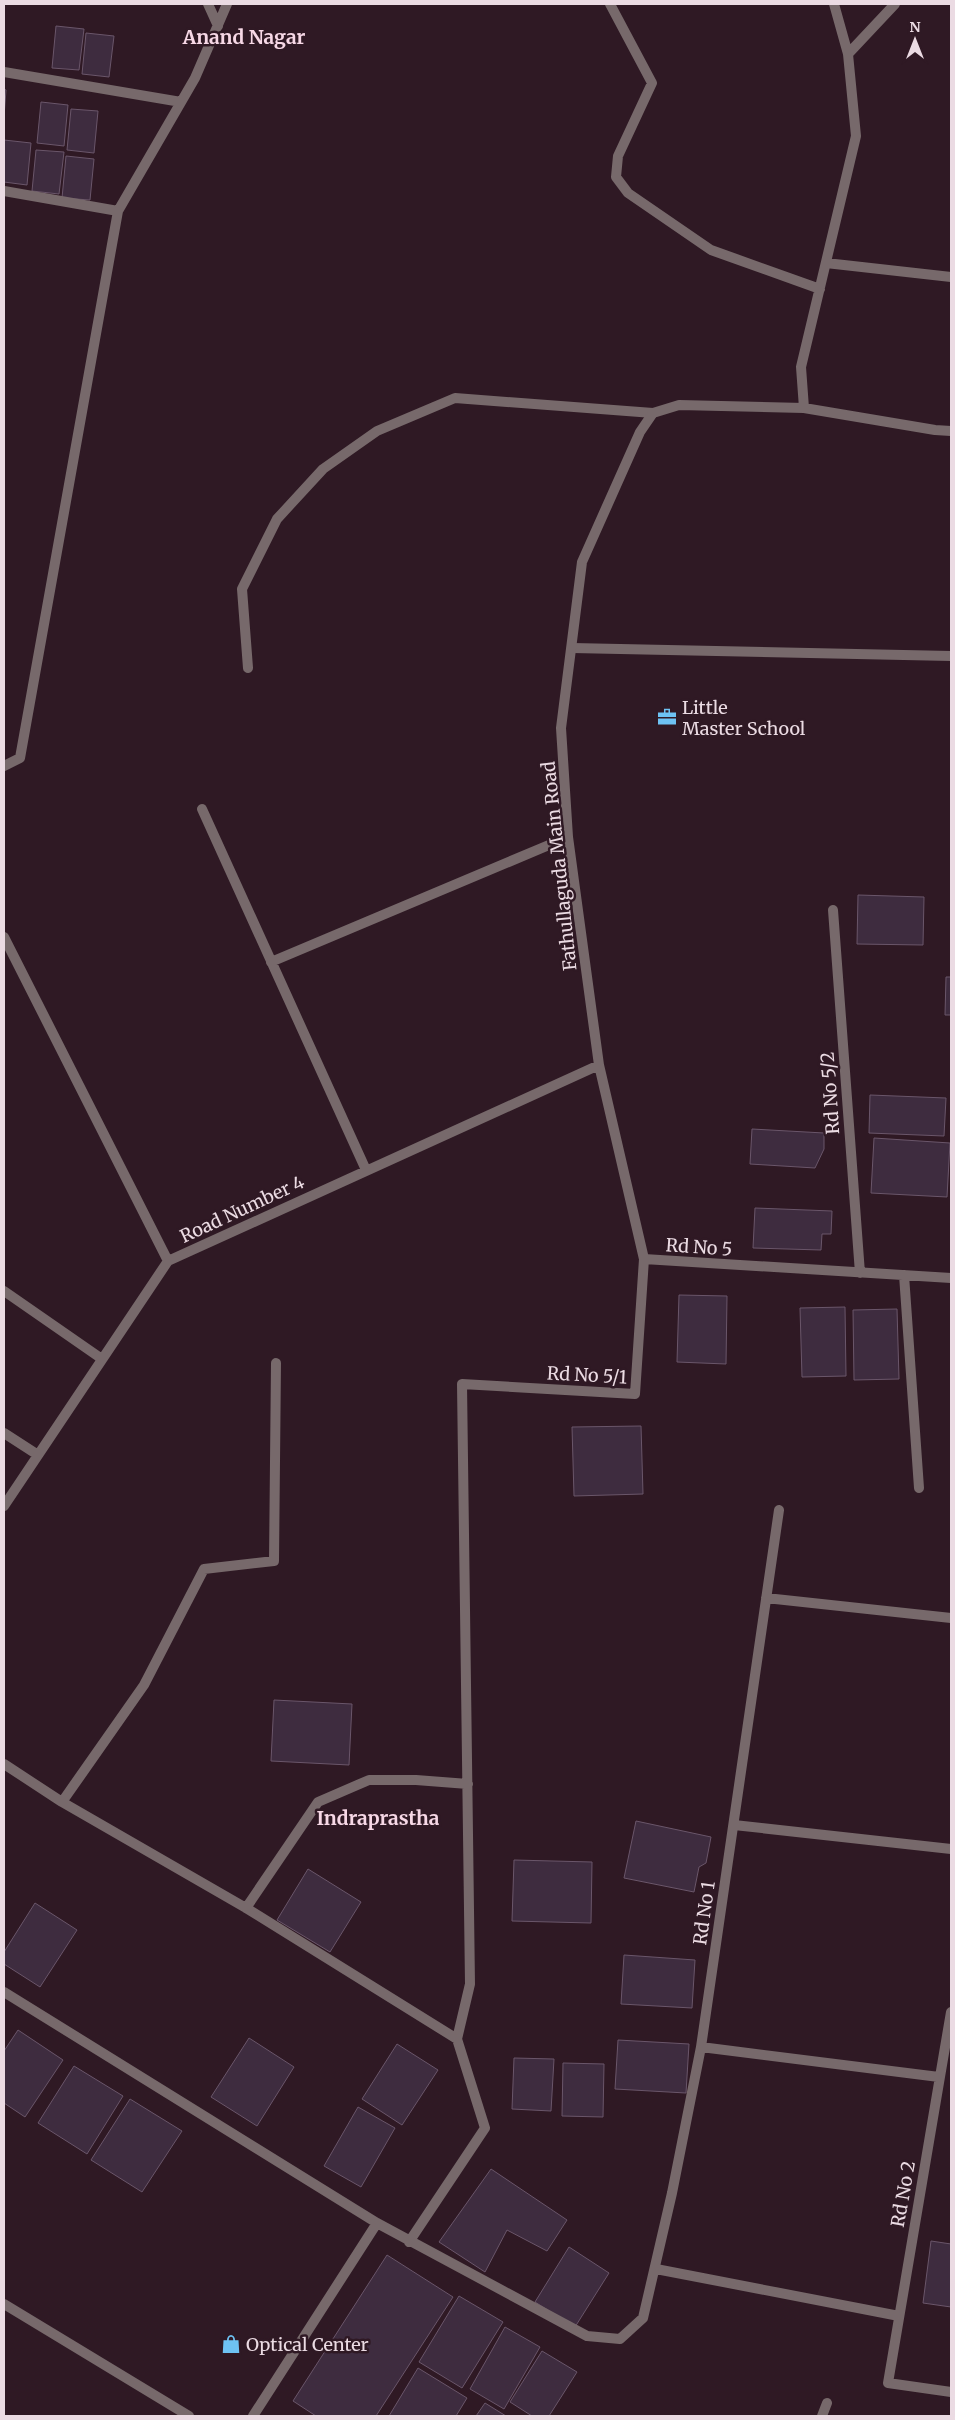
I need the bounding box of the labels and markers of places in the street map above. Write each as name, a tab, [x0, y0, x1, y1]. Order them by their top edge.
place label: Little Master School	[682, 696, 806, 740]
office icon: Little Master School	[656, 706, 678, 728]
shop icon: Optical Center	[220, 2333, 242, 2355]
place label: Optical Center	[246, 2333, 369, 2356]

